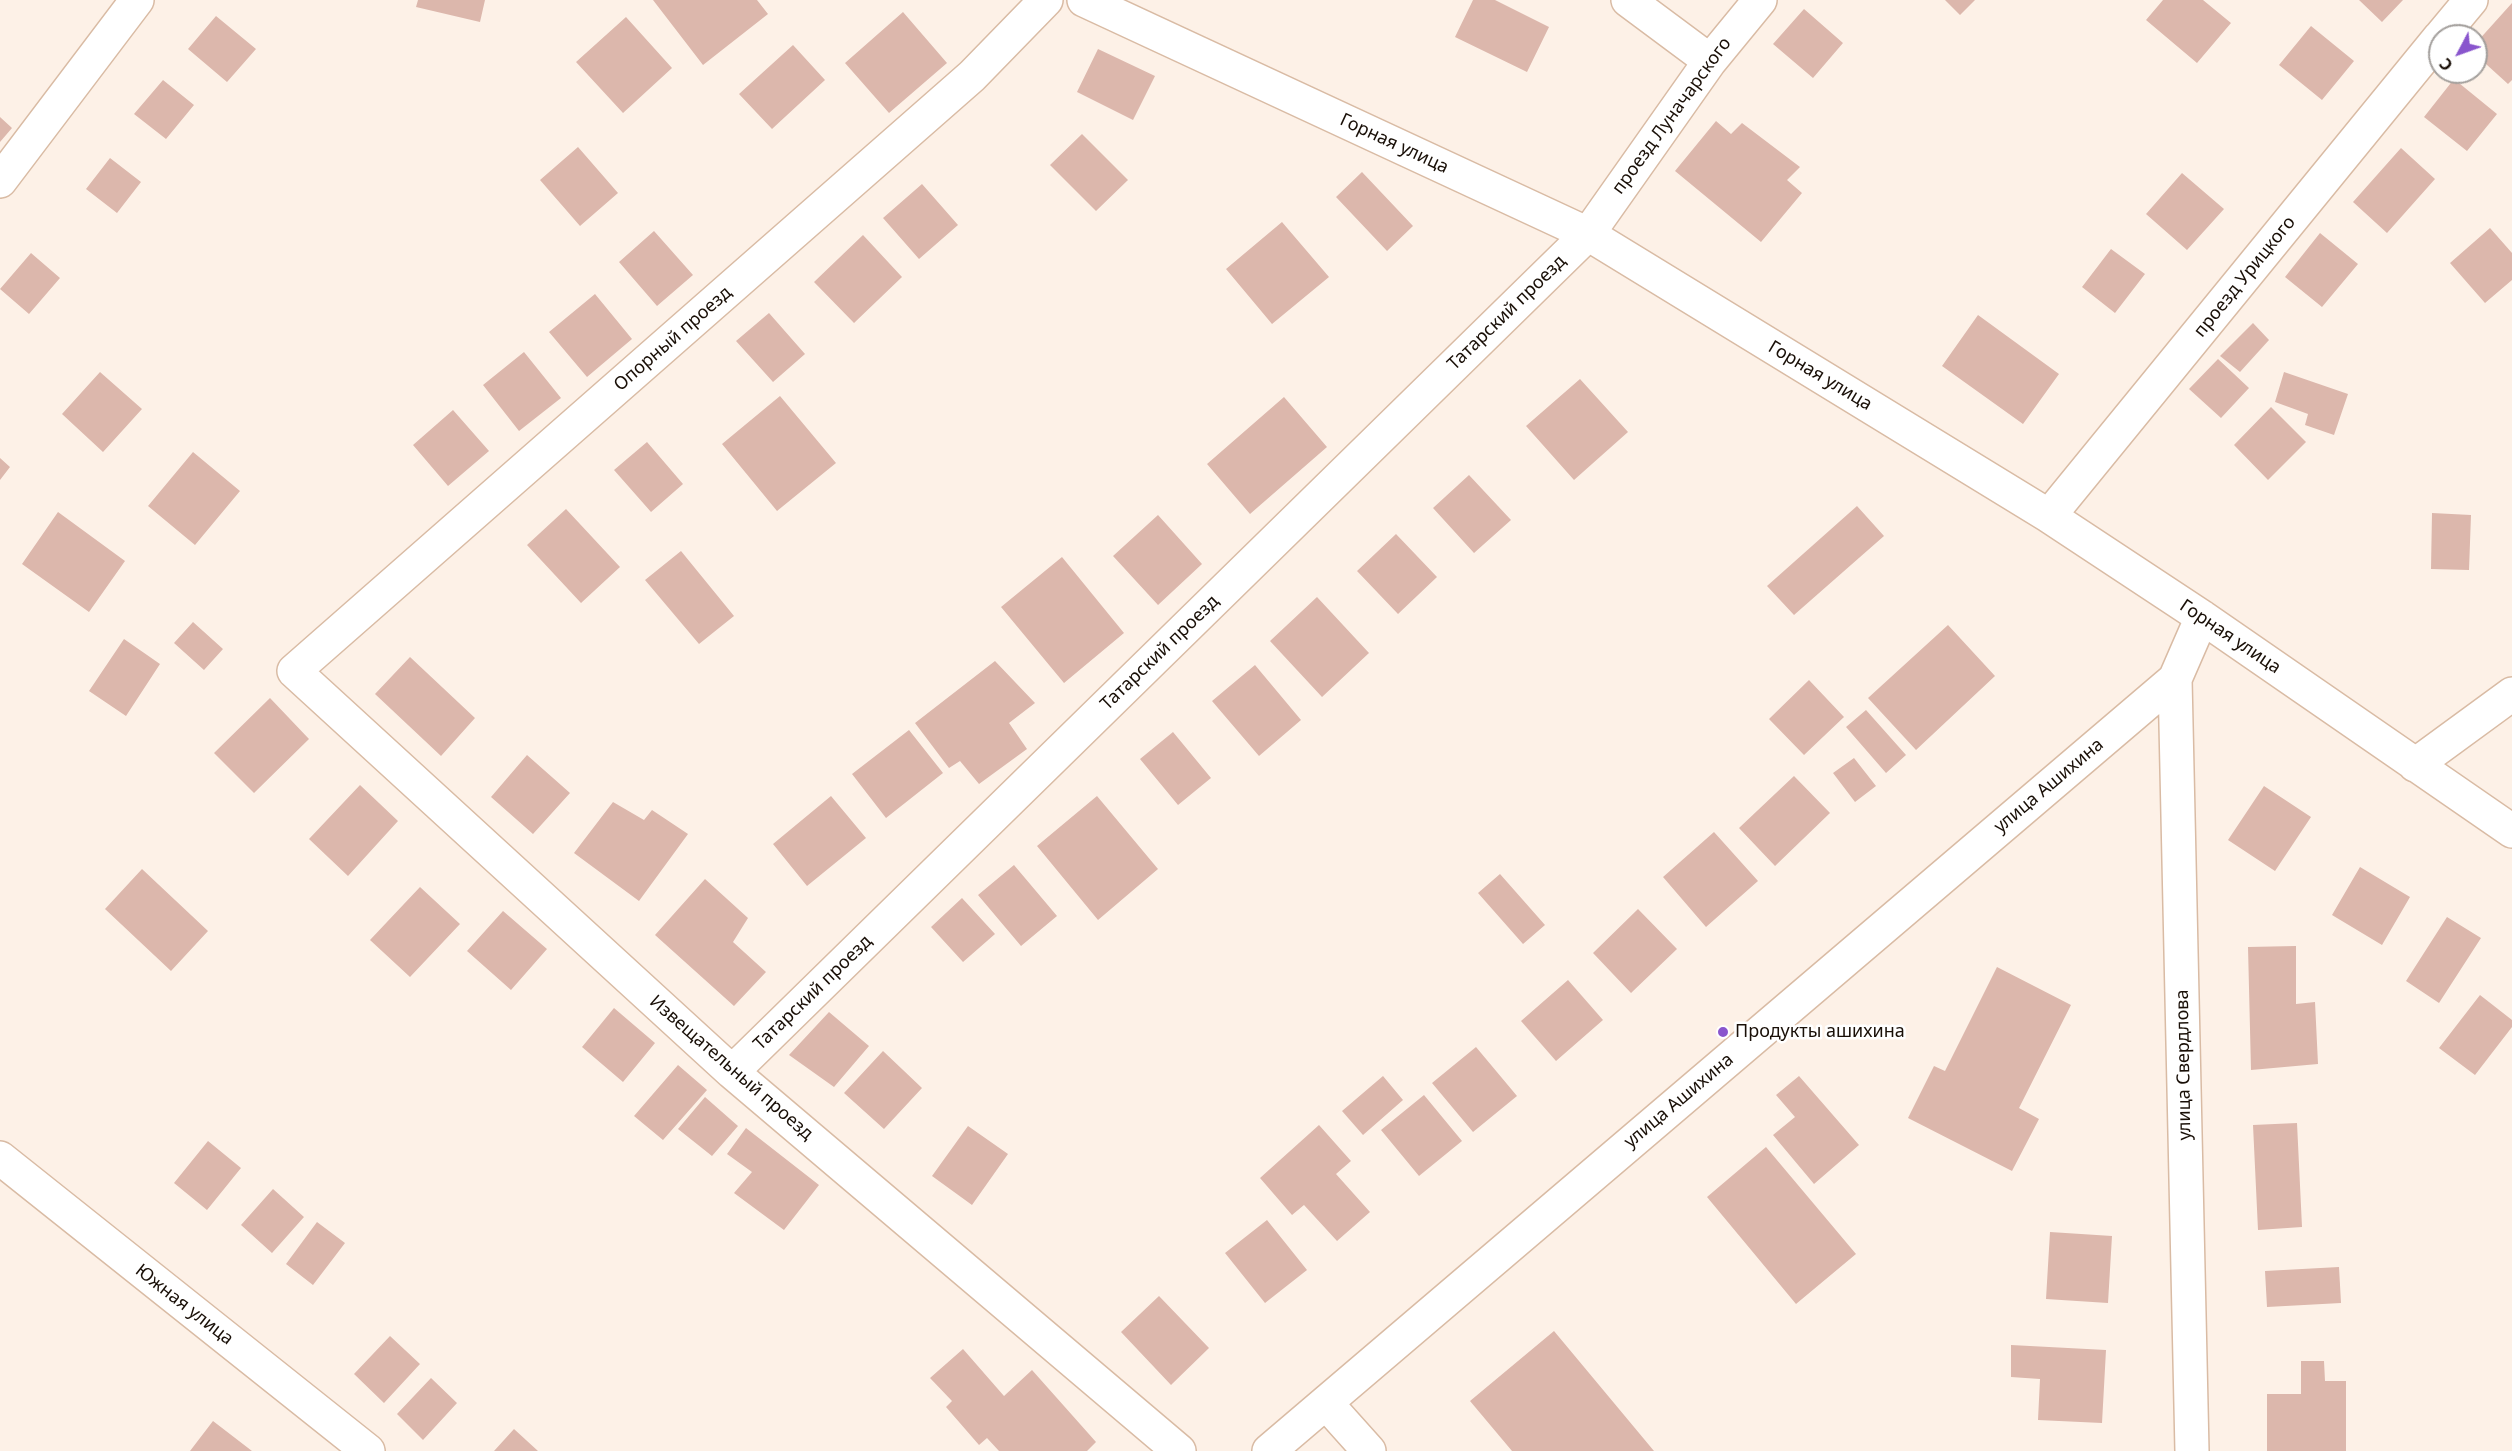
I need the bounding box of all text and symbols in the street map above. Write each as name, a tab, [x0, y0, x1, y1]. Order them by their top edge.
north arrow	[2428, 24, 2488, 84]
street label: проезд Луначарского	[1608, 33, 1736, 199]
text: С	[2434, 53, 2458, 76]
street label: Горная улица	[1336, 109, 1452, 179]
street label: проезд Урицкого	[2190, 212, 2300, 342]
street label: Татарский проезд	[1443, 251, 1571, 375]
street label: Опорный проезд	[610, 282, 736, 396]
street label: Горная улица	[1764, 337, 1876, 415]
street label: Татарский проезд	[1096, 591, 1224, 715]
street label: Горная улица	[2175, 595, 2285, 679]
street label: улица Ашихина	[1990, 734, 2108, 838]
street label: Татарский проезд	[749, 931, 877, 1055]
street label: улица Свердлова	[2172, 989, 2196, 1141]
street label: Извещательный проезд	[645, 991, 817, 1145]
place label: Продукты ашихина	[1735, 1021, 1905, 1043]
marker: Продукты ашихина	[1716, 1025, 1730, 1039]
street label: улица Ашихина	[1620, 1049, 1738, 1153]
street label: Южная улица	[131, 1260, 237, 1350]

